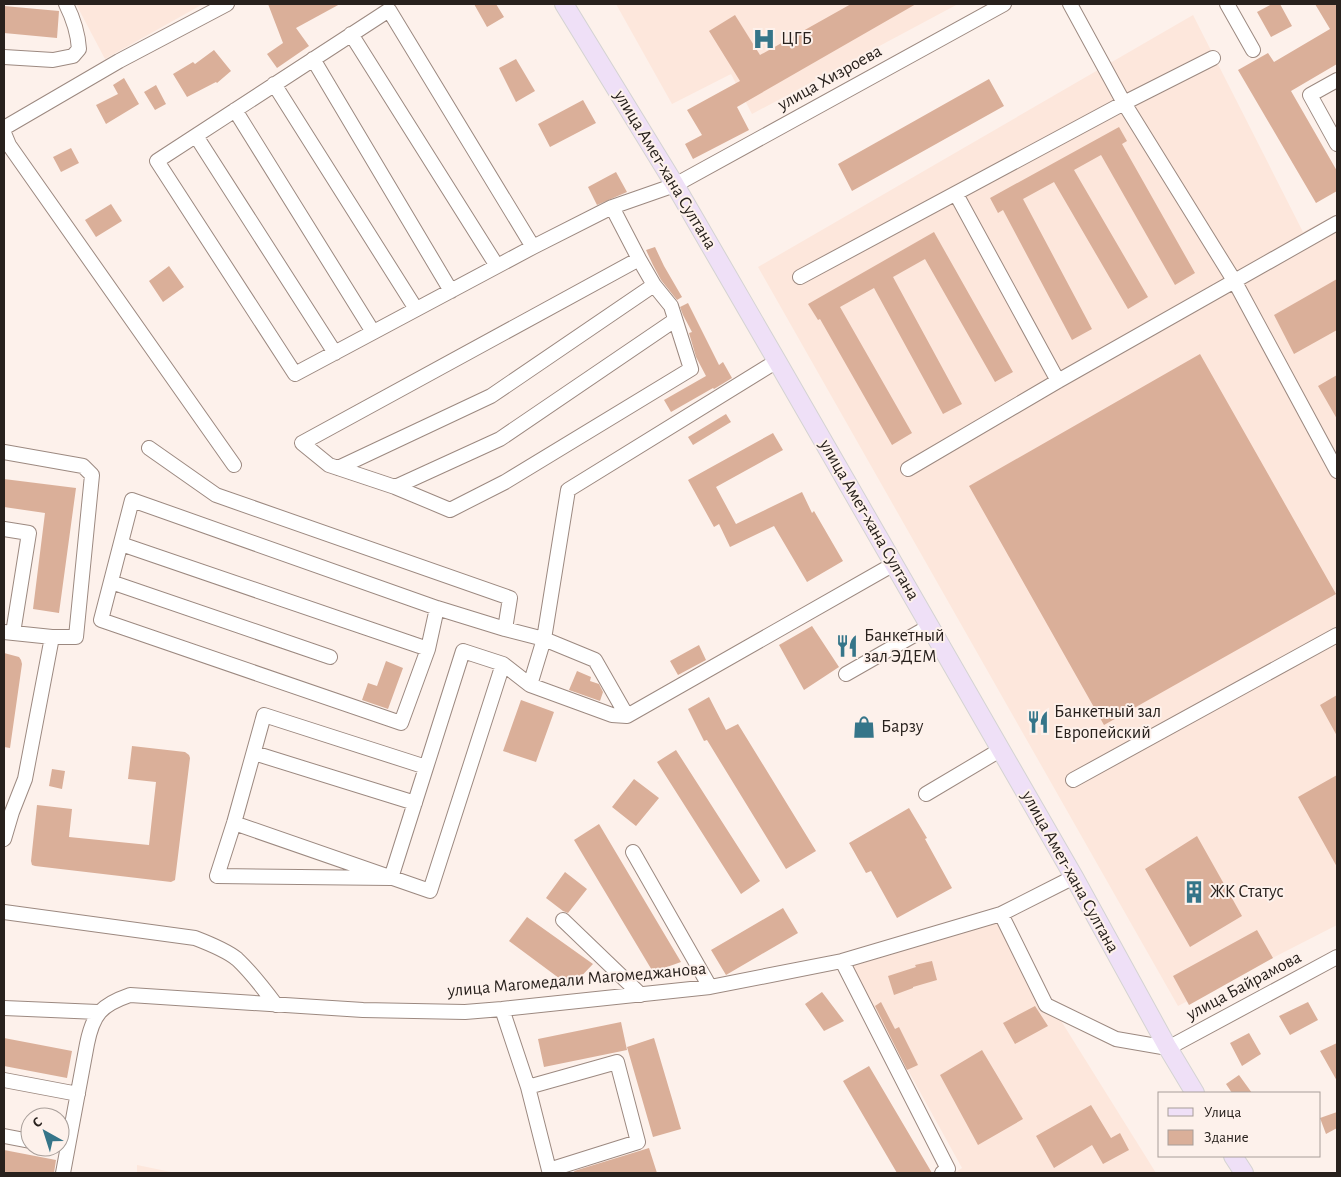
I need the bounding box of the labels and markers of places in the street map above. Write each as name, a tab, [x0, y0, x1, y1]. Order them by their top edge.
hospital icon: ЦГБ	[751, 26, 777, 52]
place label: ЦГБ	[781, 30, 812, 48]
place label: Банкетный зал ЭДЕМ	[864, 627, 944, 666]
restaurant icon: Банкетный зал ЭДЕМ	[834, 633, 860, 659]
place label: Банкетный зал Европейский	[1054, 703, 1161, 742]
restaurant icon: Банкетный зал Европейский	[1025, 709, 1051, 735]
shop icon: Барзу	[851, 714, 877, 740]
place label: Барзу	[881, 718, 924, 736]
building icon: ЖК Статус	[1181, 879, 1207, 905]
place label: ЖК Статус	[1210, 883, 1284, 901]

